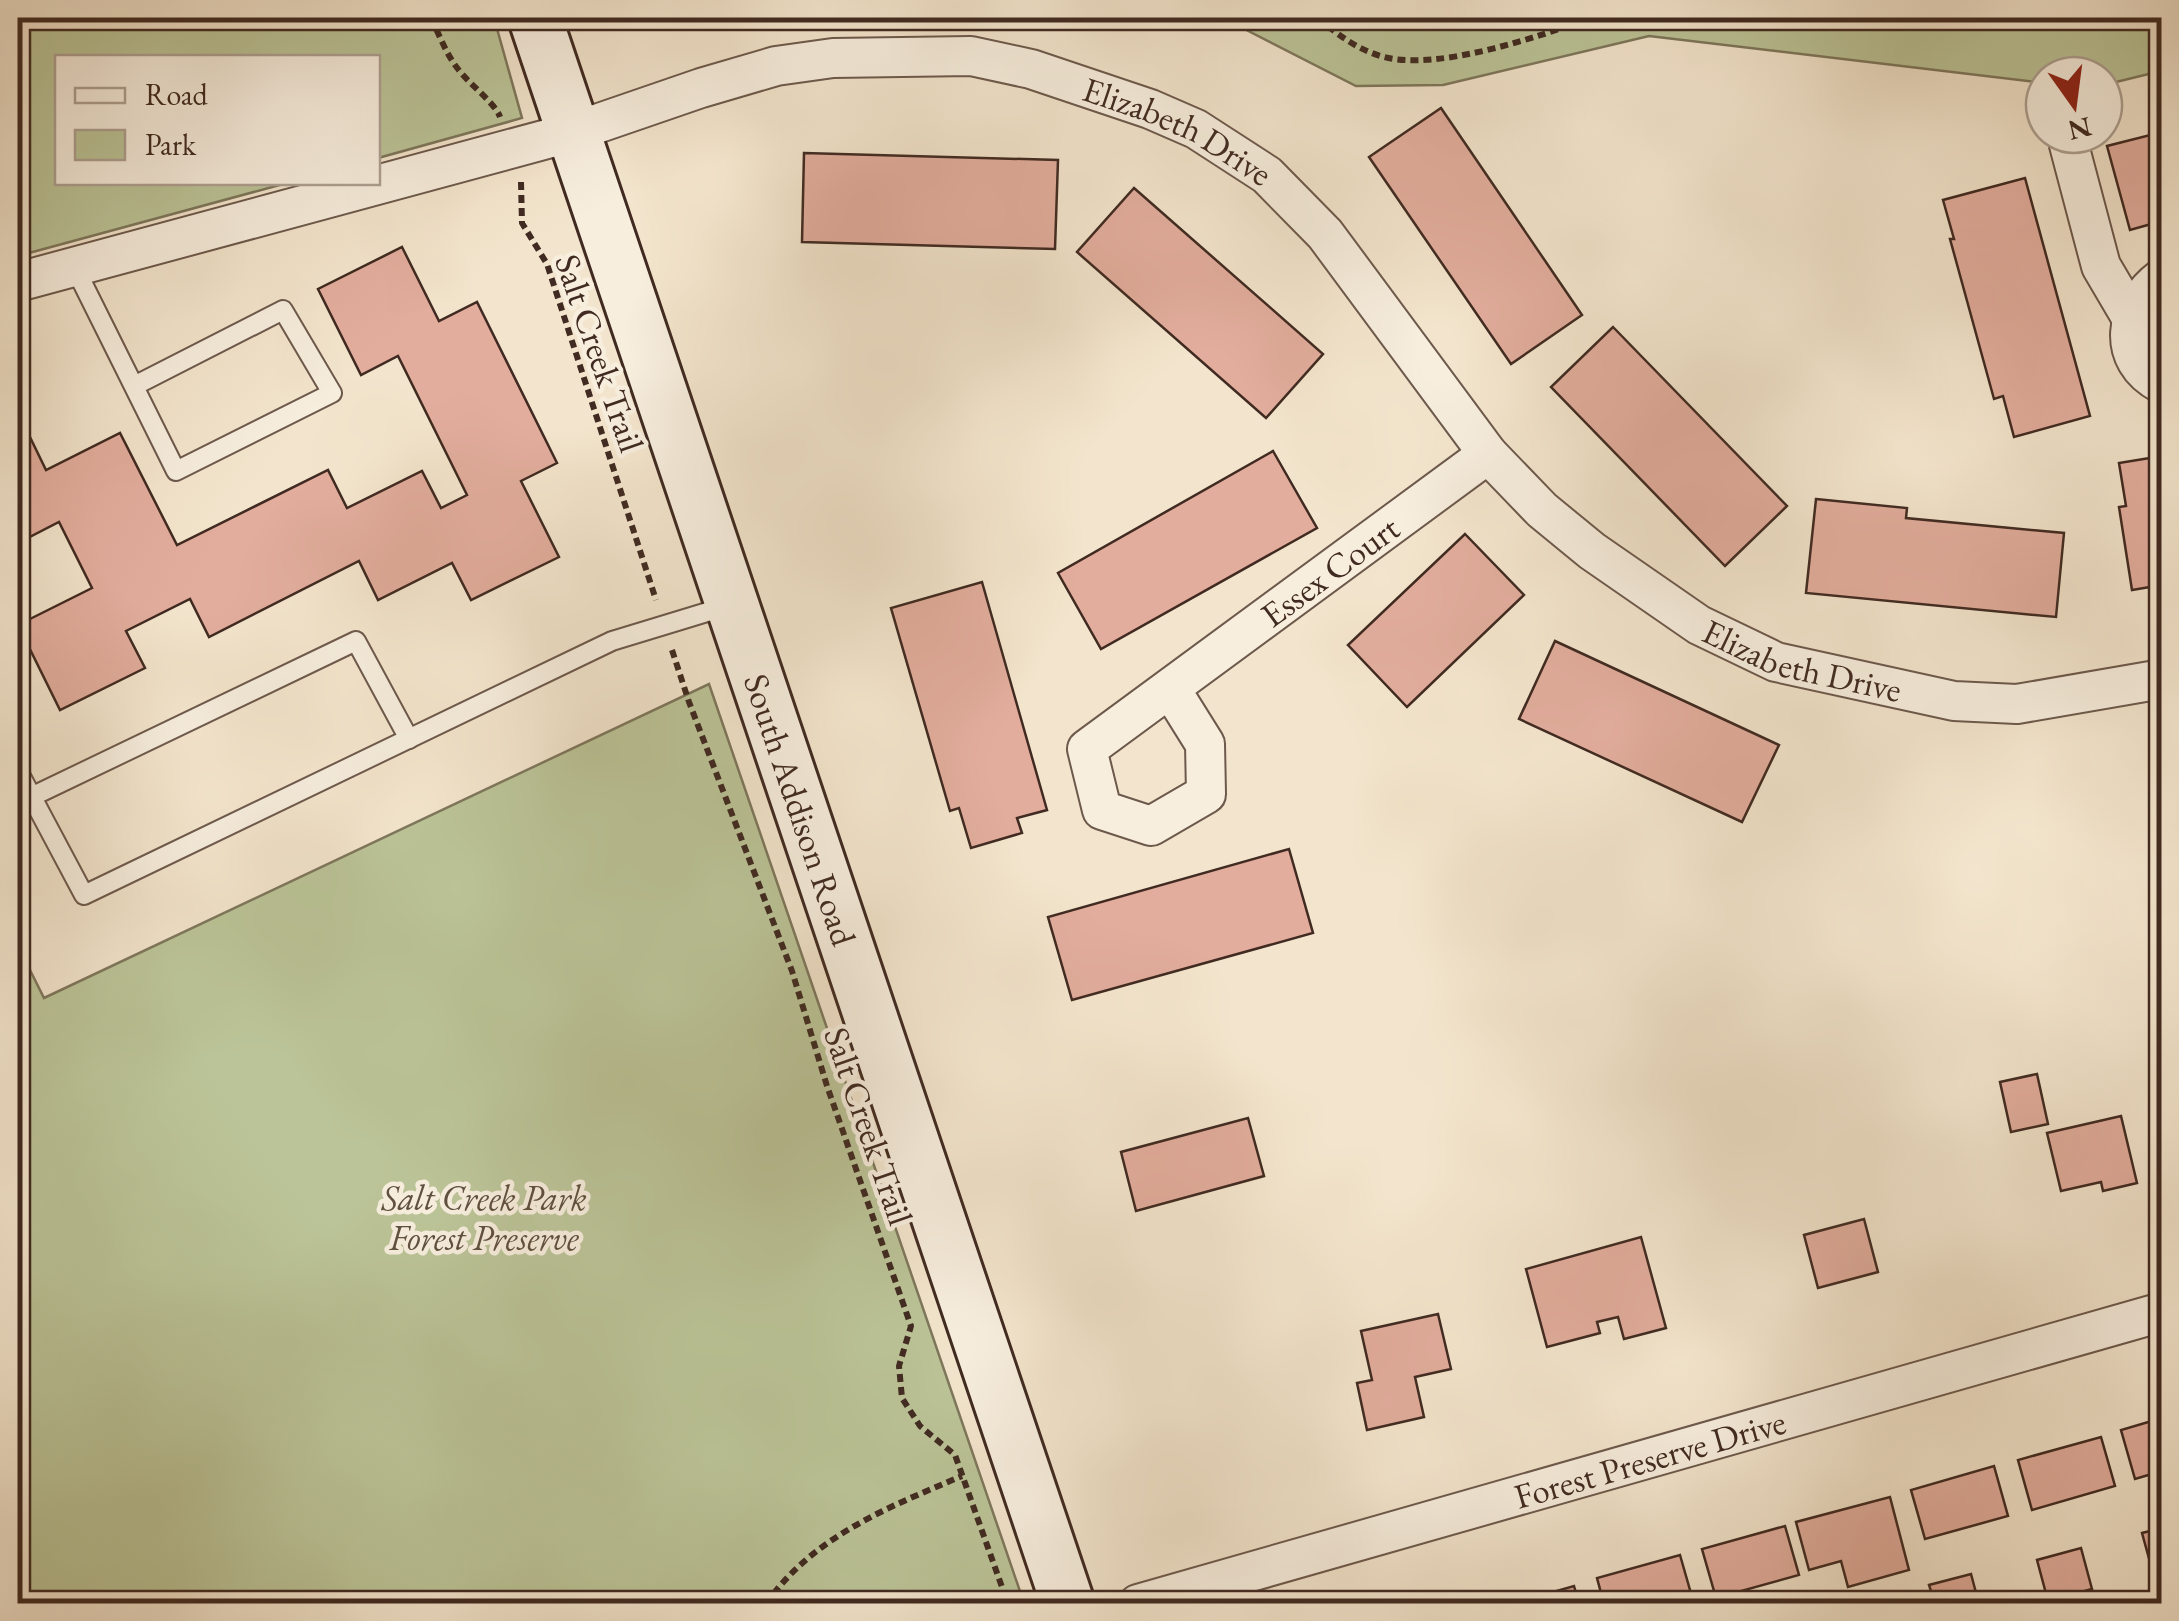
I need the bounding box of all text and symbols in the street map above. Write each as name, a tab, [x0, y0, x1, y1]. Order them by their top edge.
legend	[55, 55, 380, 185]
north arrow	[2024, 55, 2124, 155]
street label: Elizabeth Drive	[1077, 66, 1281, 195]
text: Road	[145, 75, 209, 114]
text: N	[2064, 109, 2095, 150]
text: Park	[145, 125, 197, 164]
street label: Salt Creek Trail	[545, 248, 655, 458]
street label: Essex Court	[1251, 505, 1408, 636]
street label: Elizabeth Drive	[1696, 608, 1906, 711]
street label: South Addison Road	[734, 668, 868, 951]
street label: Salt Creek Trail	[814, 1021, 924, 1231]
park label: Salt Creek Park Forest Preserve	[380, 1175, 587, 1260]
street label: Forest Preserve Drive	[1509, 1398, 1790, 1518]

